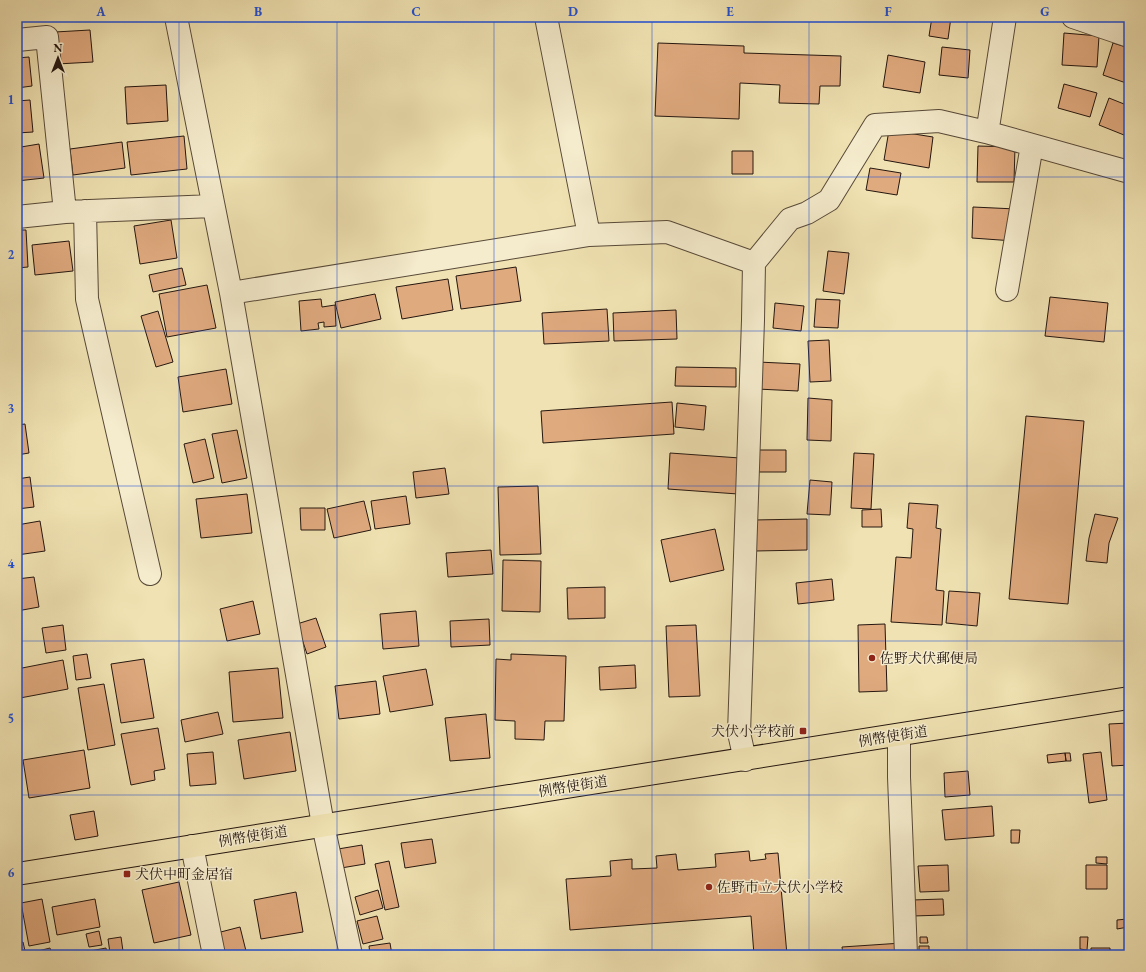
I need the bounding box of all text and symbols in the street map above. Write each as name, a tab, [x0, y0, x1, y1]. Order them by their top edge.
text: A	[95, 3, 106, 20]
text: B	[254, 3, 262, 20]
text: C	[411, 3, 421, 20]
text: D	[568, 3, 578, 20]
text: E	[726, 3, 734, 20]
text: F	[884, 3, 892, 20]
text: G	[1040, 3, 1050, 20]
north arrow	[38, 38, 78, 78]
text: N	[54, 41, 63, 55]
text: 1	[8, 91, 15, 108]
text: 2	[8, 246, 15, 263]
text: 3	[8, 400, 15, 417]
text: 4	[8, 555, 15, 572]
place label: 佐野犬伏郵便局	[880, 649, 978, 667]
marker: 佐野犬伏郵便局	[867, 653, 877, 663]
text: 5	[8, 710, 14, 727]
place label: 犬伏小学校前	[711, 722, 795, 740]
street label: 例幣使街道	[857, 722, 929, 750]
marker: 犬伏小学校前	[798, 726, 808, 736]
street label: 例幣使街道	[537, 772, 609, 800]
street label: 例幣使街道	[217, 822, 289, 850]
text: 6	[8, 864, 15, 881]
place label: 犬伏中町金居宿	[135, 865, 233, 883]
marker: 犬伏中町金居宿	[122, 869, 132, 879]
place label: 佐野市立犬伏小学校	[717, 878, 843, 896]
marker: 佐野市立犬伏小学校	[704, 882, 714, 892]

